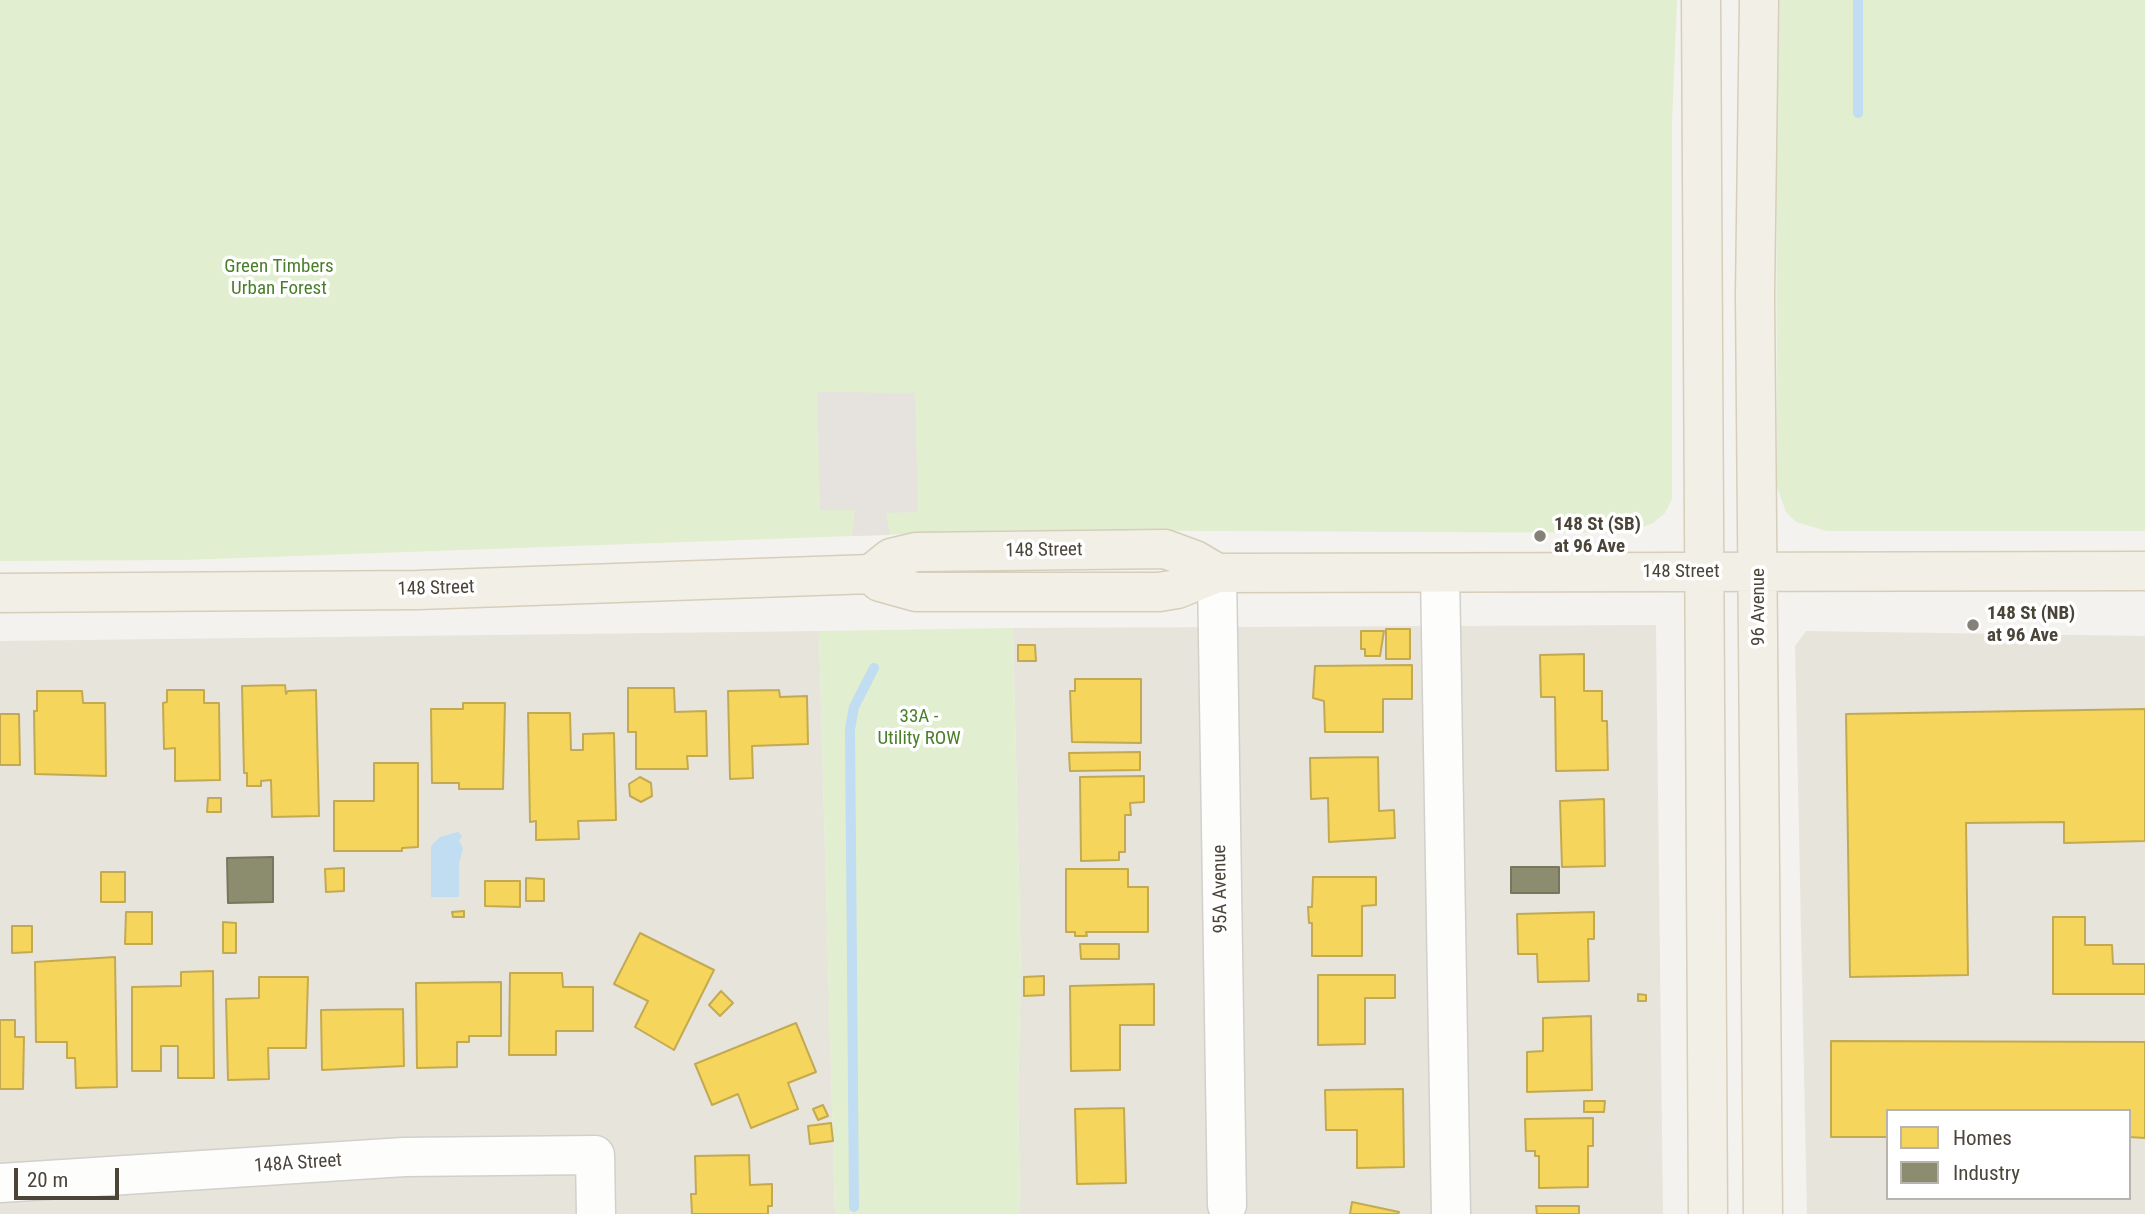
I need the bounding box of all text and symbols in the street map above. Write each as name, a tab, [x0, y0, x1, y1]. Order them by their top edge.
park label: Green Timbers Urban Forest	[224, 256, 334, 300]
place label: 148 St (SB) at 96 Ave	[1554, 514, 1641, 558]
marker: 148 St (SB) at 96 Ave	[1532, 528, 1548, 544]
street label: 148 Street	[1005, 539, 1083, 563]
street label: 148 Street	[1642, 561, 1720, 583]
street label: 96 Avenue	[1748, 568, 1770, 646]
street label: 148 Street	[397, 576, 475, 602]
place label: 148 St (NB) at 96 Ave	[1987, 603, 2075, 647]
marker: 148 St (NB) at 96 Ave	[1965, 617, 1981, 633]
park label: 33A - Utility ROW	[877, 706, 961, 750]
street label: 95A Avenue	[1209, 844, 1233, 934]
legend	[1886, 1109, 2131, 1200]
text: Homes	[1953, 1126, 2012, 1150]
street label: 148A Street	[253, 1150, 343, 1178]
scale bar	[18, 1154, 122, 1198]
text: Industry	[1953, 1161, 2020, 1185]
text: 20 m	[27, 1168, 68, 1192]

